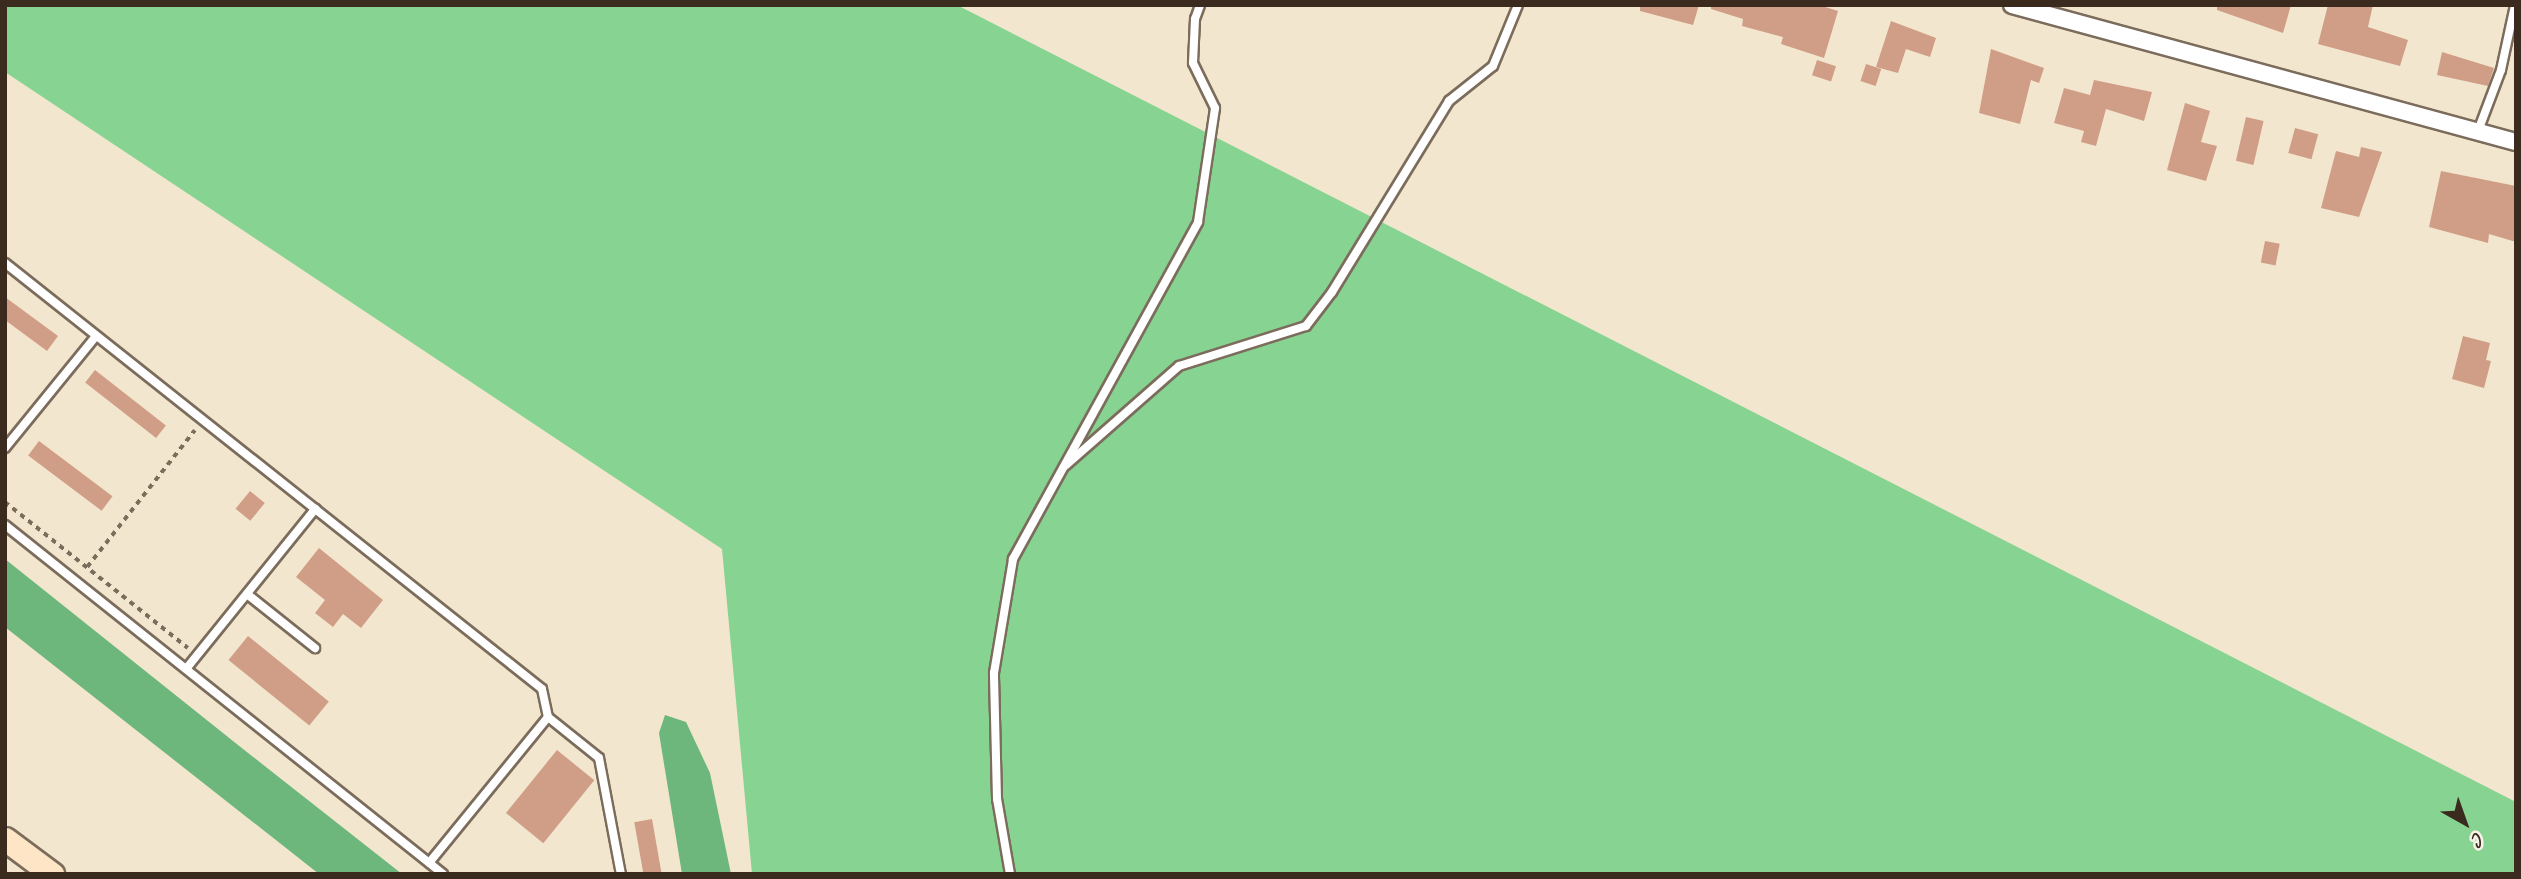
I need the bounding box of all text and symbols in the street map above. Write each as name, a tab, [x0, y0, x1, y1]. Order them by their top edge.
north arrow	[2430, 788, 2500, 858]
text: С	[2467, 827, 2490, 851]

